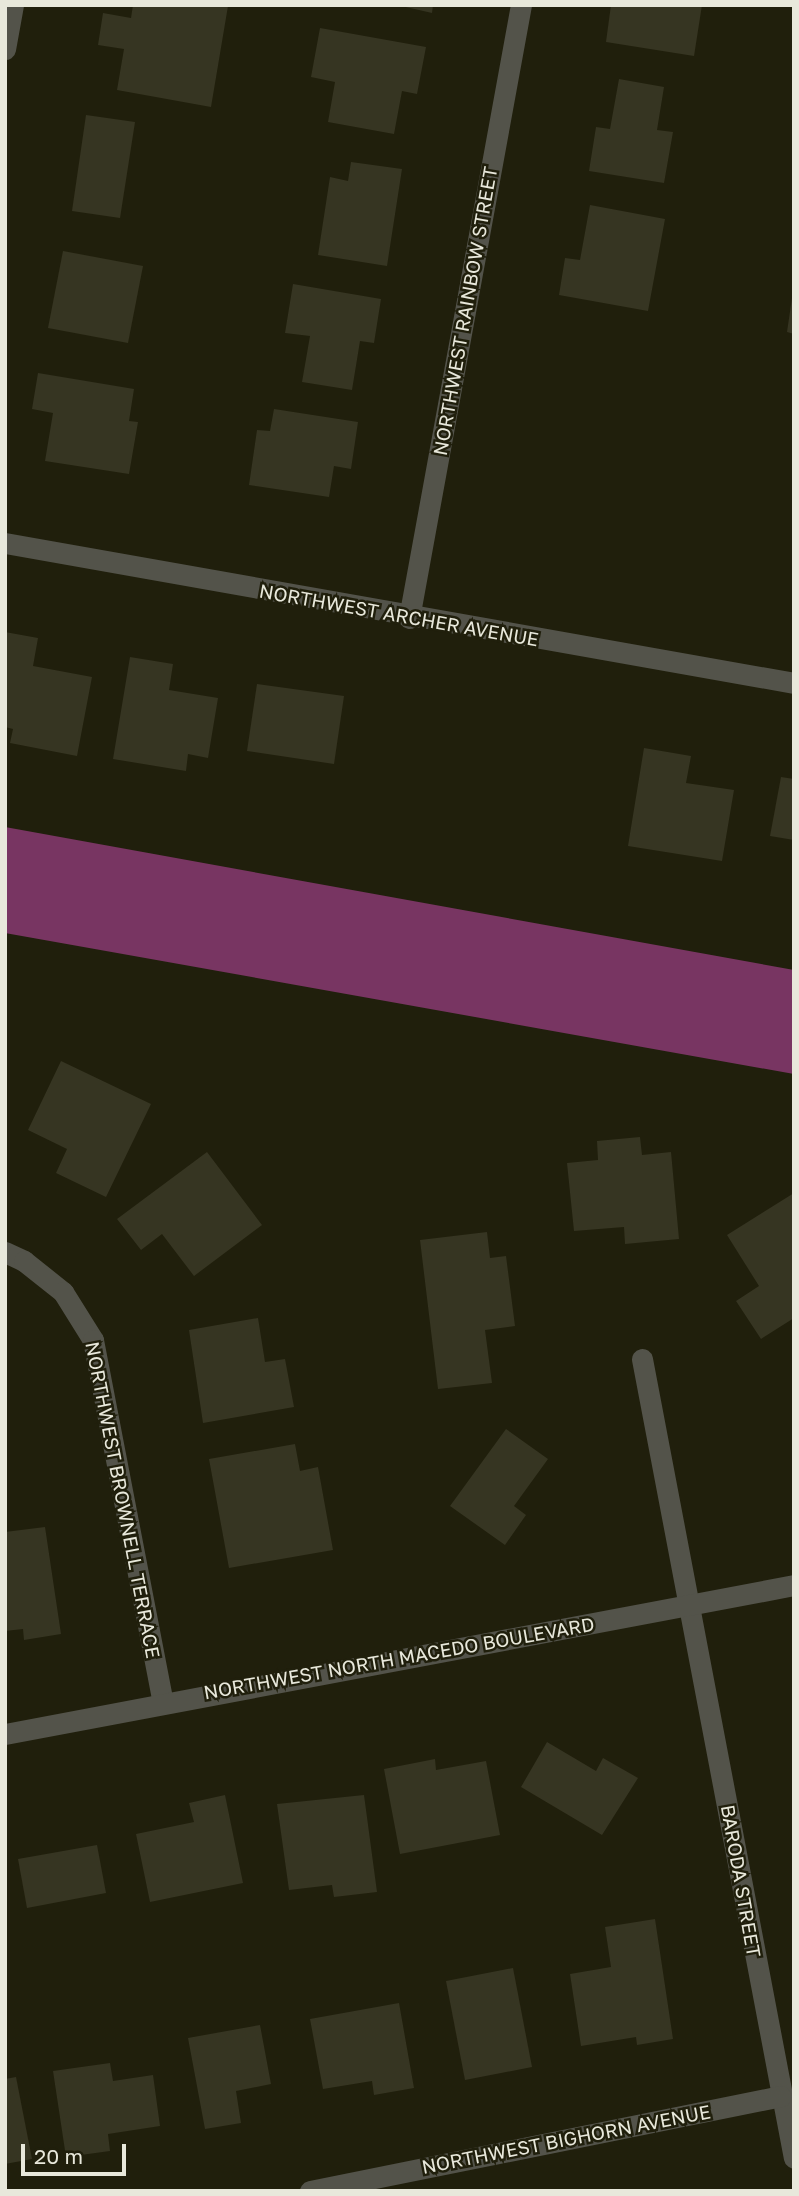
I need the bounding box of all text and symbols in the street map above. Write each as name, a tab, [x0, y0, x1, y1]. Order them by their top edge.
street label: NORTHWEST RAINBOW STREET	[428, 165, 502, 457]
street label: NORTHWEST ARCHER AVENUE	[258, 579, 540, 651]
street label: NORTHWEST BROWNELL TERRACE	[81, 1340, 165, 1660]
street label: NORTHWEST NORTH MACEDO BOULEVARD	[202, 1612, 596, 1704]
street label: BARODA STREET	[716, 1803, 766, 1959]
street label: NORTHWEST BIGHORN AVENUE	[420, 2100, 712, 2178]
scale bar	[24, 2130, 130, 2174]
text: 20 m	[34, 2143, 83, 2169]

